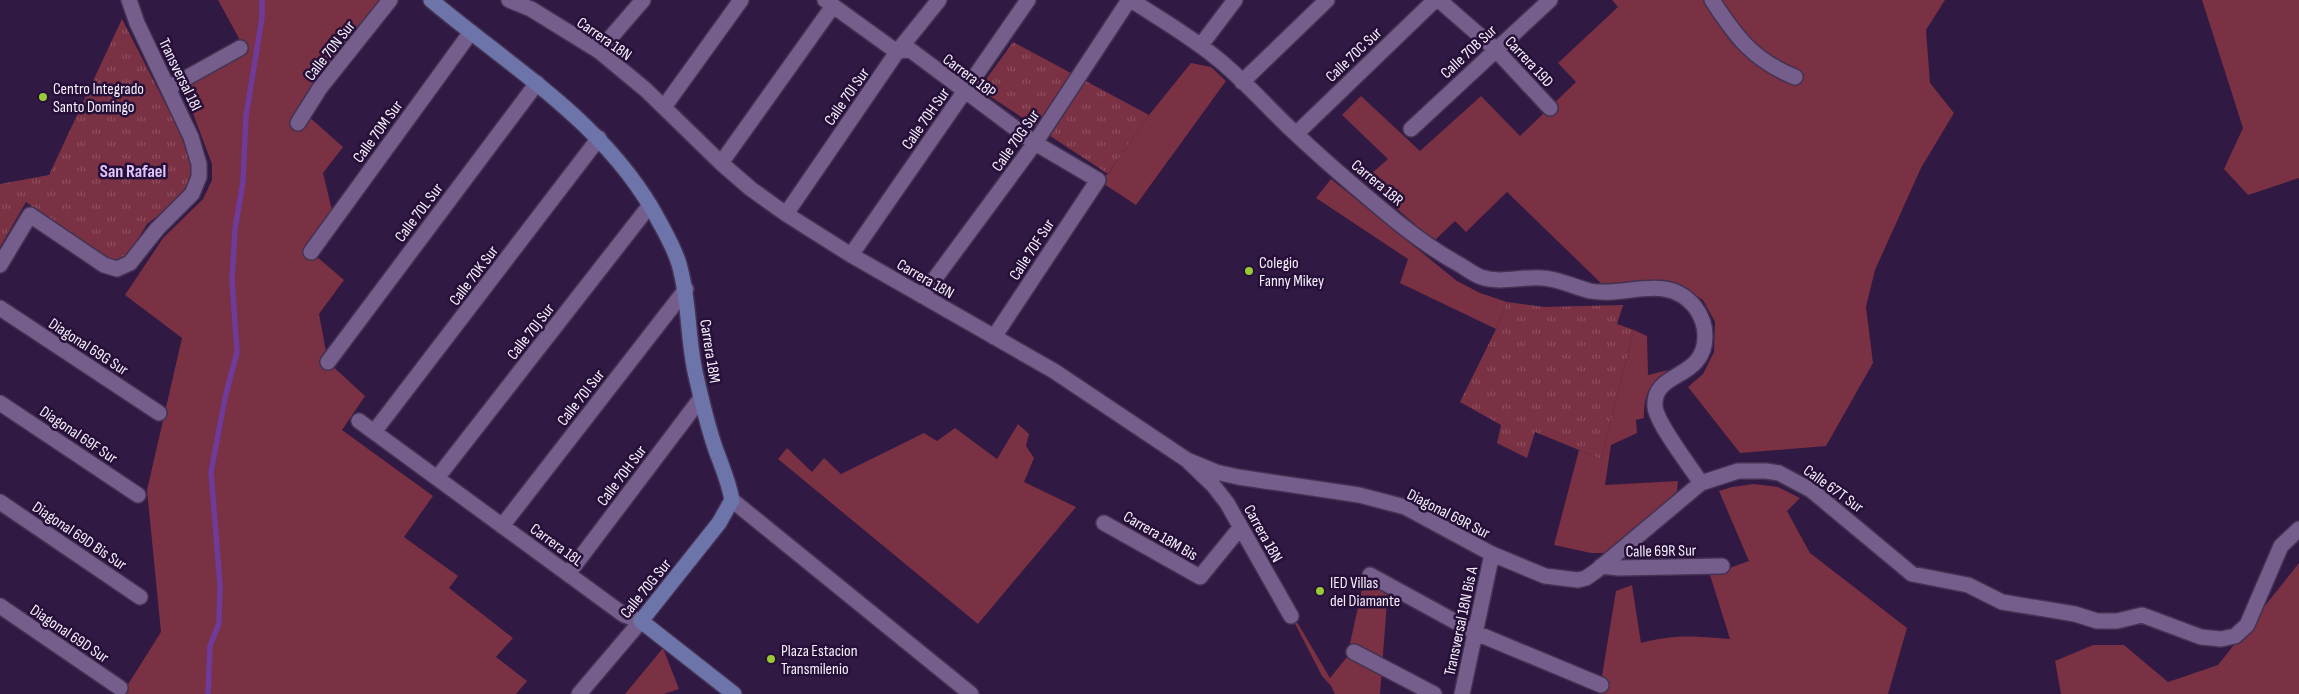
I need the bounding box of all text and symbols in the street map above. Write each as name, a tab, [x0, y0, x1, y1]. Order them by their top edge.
street label: Carrera 18N	[573, 13, 635, 65]
street label: Calle 70N Sur	[301, 17, 360, 85]
street label: Calle 70B Sur	[1437, 21, 1501, 83]
street label: Calle 70C Sur	[1322, 23, 1386, 86]
street label: Carrera 19D	[1501, 33, 1557, 91]
street label: Transversal 18I	[154, 35, 205, 114]
street label: Carrera 18P	[939, 50, 1000, 102]
street label: Calle 70I Sur	[821, 64, 874, 129]
place label: Centro Integrado Santo Domingo	[53, 80, 144, 117]
street label: Calle 70H Sur	[898, 84, 955, 153]
marker: Centro Integrado Santo Domingo	[37, 91, 49, 103]
street label: Calle 70M Sur	[349, 97, 407, 167]
street label: Calle 70G Sur	[988, 106, 1045, 175]
street label: Carrera 18R	[1347, 156, 1407, 210]
district label: San Rafael	[100, 161, 166, 182]
street label: Calle 70L Sur	[391, 179, 448, 246]
street label: Calle 70F Sur	[1005, 215, 1059, 284]
street label: Calle 70K Sur	[446, 242, 503, 310]
place label: Colegio Fanny Mikey	[1259, 254, 1324, 291]
street label: Carrera 18N	[893, 255, 957, 303]
marker: Colegio Fanny Mikey	[1243, 265, 1255, 277]
street label: Calle 70J Sur	[503, 300, 559, 364]
street label: Diagonal 69G Sur	[45, 314, 132, 380]
street label: Carrera 18M	[695, 318, 724, 384]
street label: Calle 70I Sur	[553, 366, 609, 430]
street label: Diagonal 69F Sur	[36, 402, 121, 468]
street label: Calle 70H Sur	[593, 442, 651, 510]
street label: Calle 67T Sur	[1799, 461, 1867, 518]
street label: Diagonal 69R Sur	[1404, 485, 1493, 544]
street label: Diagonal 69D Bis Sur	[28, 498, 130, 575]
street label: Carrera 18N	[1239, 502, 1286, 566]
street label: Carrera 18M Bis	[1120, 507, 1201, 565]
street label: Carrera 18L	[526, 520, 586, 571]
street label: Calle 69R Sur	[1626, 541, 1697, 562]
street label: Calle 70G Sur	[617, 555, 676, 622]
street label: Transversal 18N Bis A	[1441, 565, 1482, 678]
place label: IED Villas del Diamante	[1330, 574, 1400, 611]
marker: IED Villas del Diamante	[1314, 585, 1326, 597]
street label: Diagonal 69D Sur	[26, 601, 113, 668]
place label: Plaza Estacion Transmilenio	[781, 642, 858, 679]
marker: Plaza Estacion Transmilenio	[765, 653, 777, 665]

